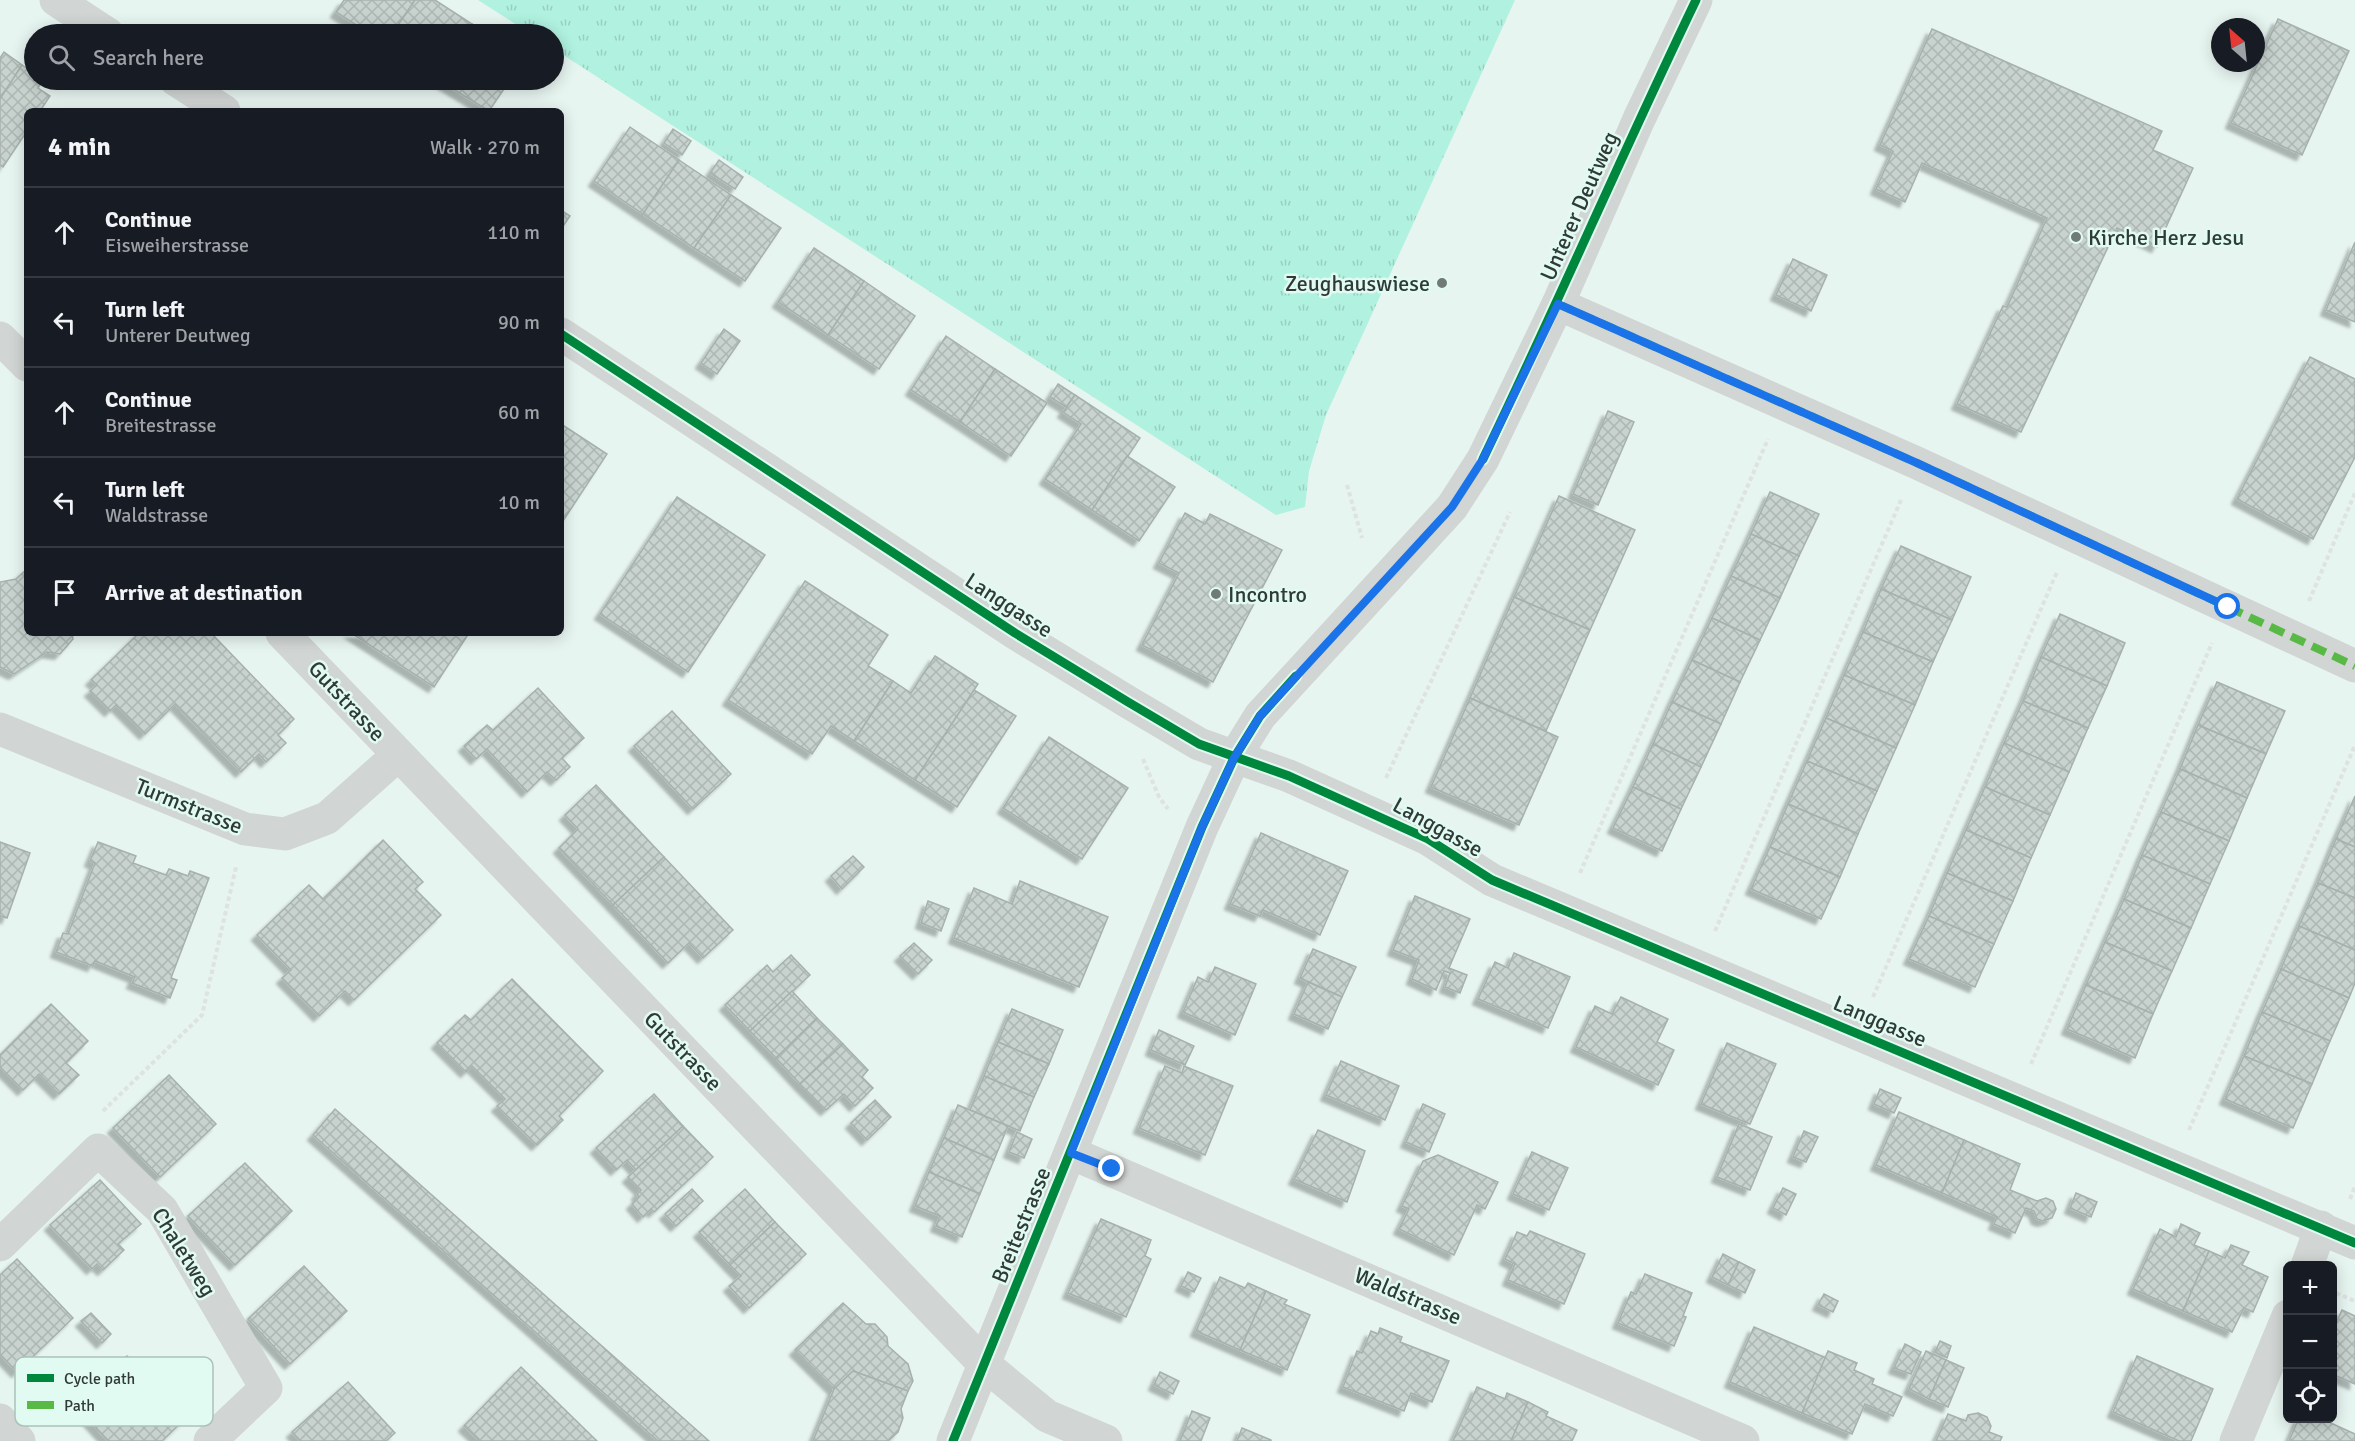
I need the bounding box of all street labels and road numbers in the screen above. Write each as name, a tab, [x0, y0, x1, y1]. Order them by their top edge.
street label: Unterer Deutweg	[1534, 127, 1624, 285]
street label: Langgasse	[960, 567, 1058, 643]
street label: Gutstrasse	[303, 655, 391, 747]
street label: Turmstrasse	[131, 772, 247, 840]
street label: Langgasse	[1388, 791, 1488, 863]
street label: Langgasse	[1829, 989, 1931, 1053]
street label: Gutstrasse	[638, 1005, 728, 1097]
street label: Breitestrasse	[985, 1163, 1057, 1287]
street label: Chaletweg	[146, 1203, 222, 1301]
street label: Waldstrasse	[1350, 1261, 1466, 1331]

